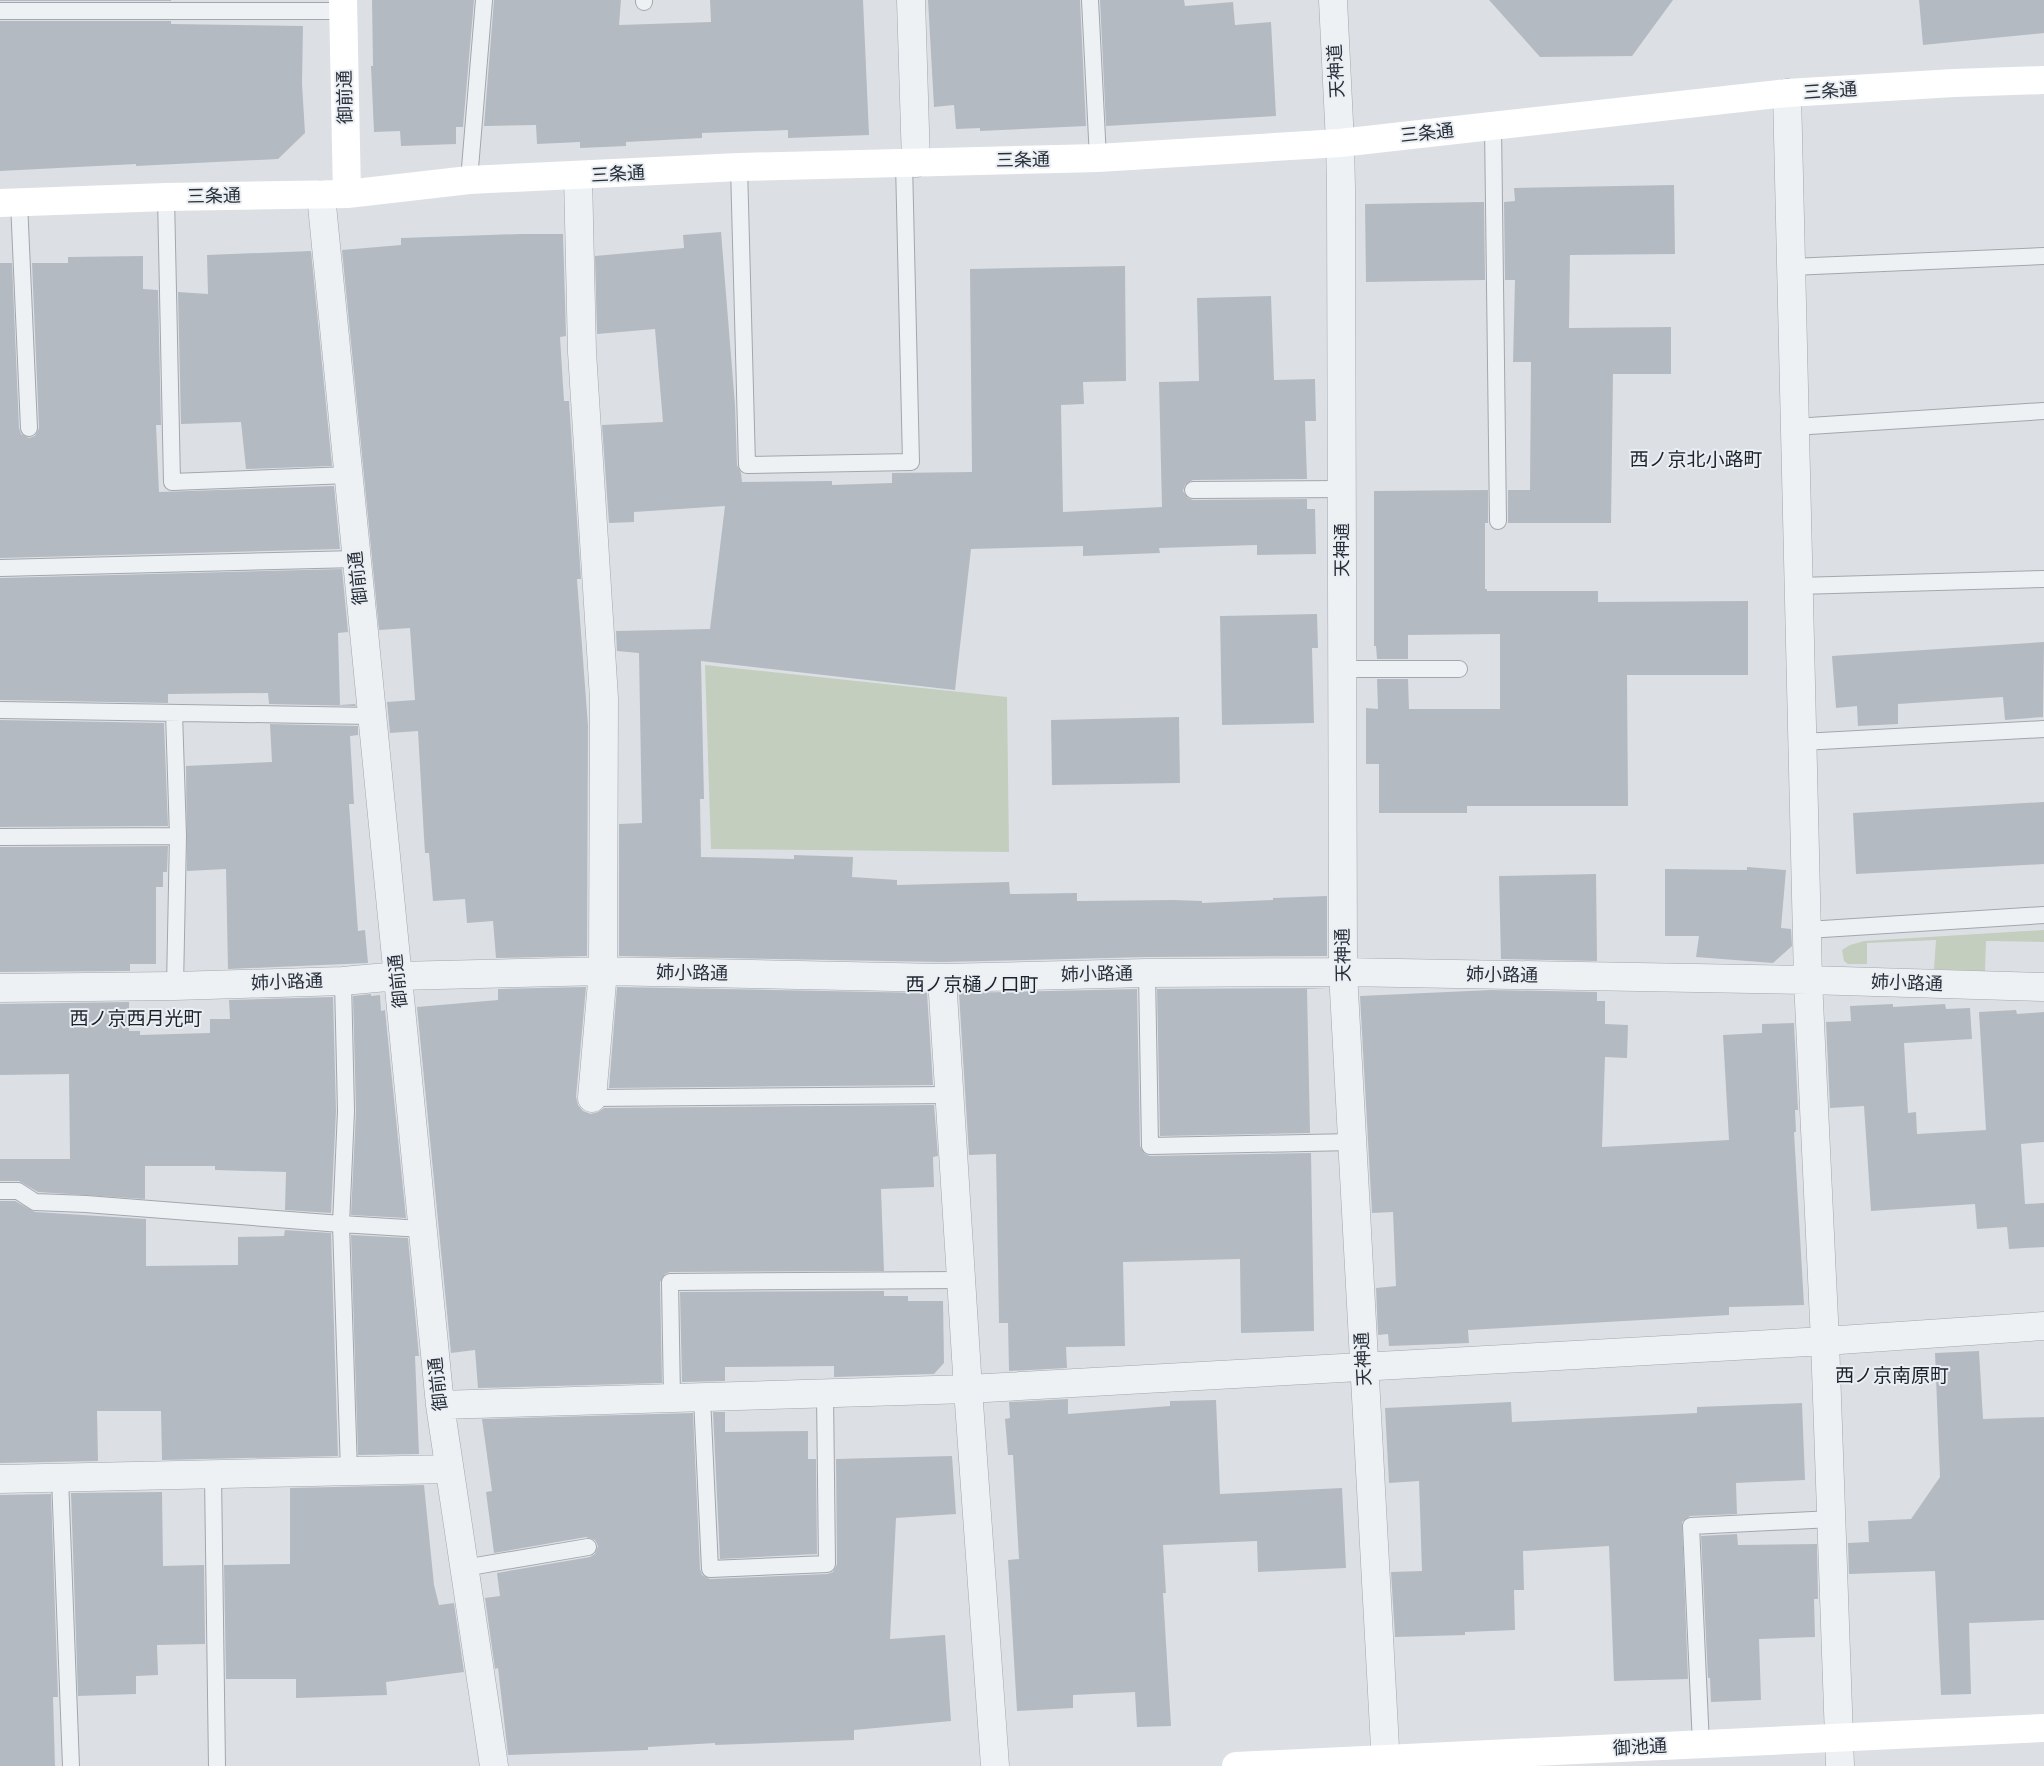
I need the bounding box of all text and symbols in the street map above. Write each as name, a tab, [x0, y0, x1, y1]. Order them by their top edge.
street label: 天神道	[1323, 43, 1348, 99]
street label: 御前通	[333, 70, 356, 124]
street label: 三条通	[1802, 77, 1858, 104]
street label: 三条通	[1399, 118, 1455, 147]
street label: 三条通	[996, 148, 1050, 171]
street label: 三条通	[590, 161, 646, 186]
street label: 三条通	[187, 184, 241, 207]
district label: 西ノ京北小路町	[1629, 447, 1763, 471]
street label: 天神通	[1330, 523, 1353, 577]
street label: 御前通	[343, 550, 372, 606]
street label: 天神通	[1331, 928, 1354, 982]
street label: 御前通	[383, 953, 412, 1009]
street label: 姉小路通	[656, 960, 728, 985]
street label: 姉小路通	[1061, 961, 1133, 986]
street label: 姉小路通	[1466, 962, 1538, 987]
street label: 姉小路通	[251, 969, 323, 994]
street label: 姉小路通	[1871, 970, 1943, 995]
district label: 西ノ京樋ノ口町	[905, 972, 1039, 996]
district label: 西ノ京西月光町	[69, 1006, 203, 1030]
street label: 天神通	[1350, 1331, 1375, 1387]
street label: 御前通	[423, 1356, 452, 1412]
district label: 西ノ京南原町	[1835, 1363, 1949, 1387]
street label: 御池通	[1612, 1734, 1668, 1759]

